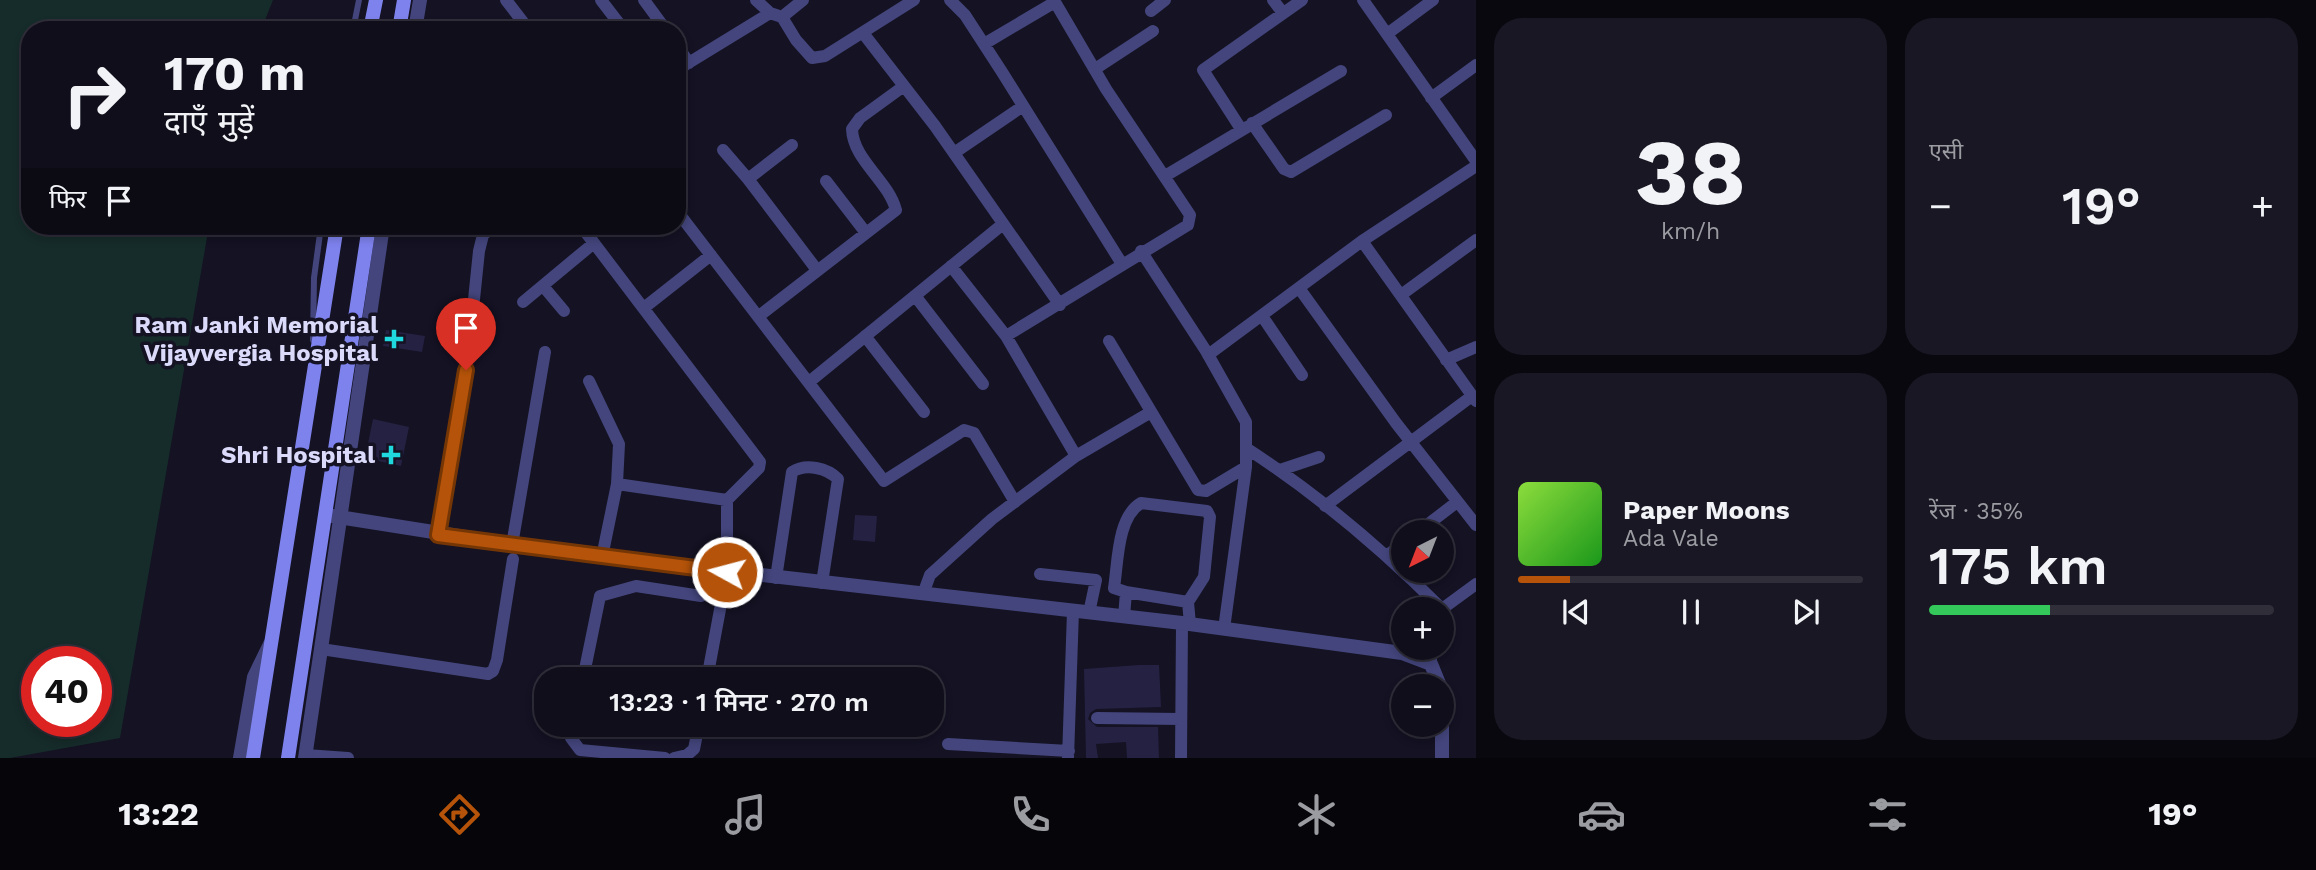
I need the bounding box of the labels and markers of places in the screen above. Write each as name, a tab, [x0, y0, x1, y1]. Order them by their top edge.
pin	[436, 298, 496, 370]
place label: Ram Janki Memorial Vijayvergia Hospital	[135, 311, 378, 367]
marker: Ram Janki Memorial Vijayvergia Hospital	[384, 329, 404, 349]
place label: Shri Hospital	[221, 441, 375, 469]
marker: Shri Hospital	[381, 445, 401, 465]

